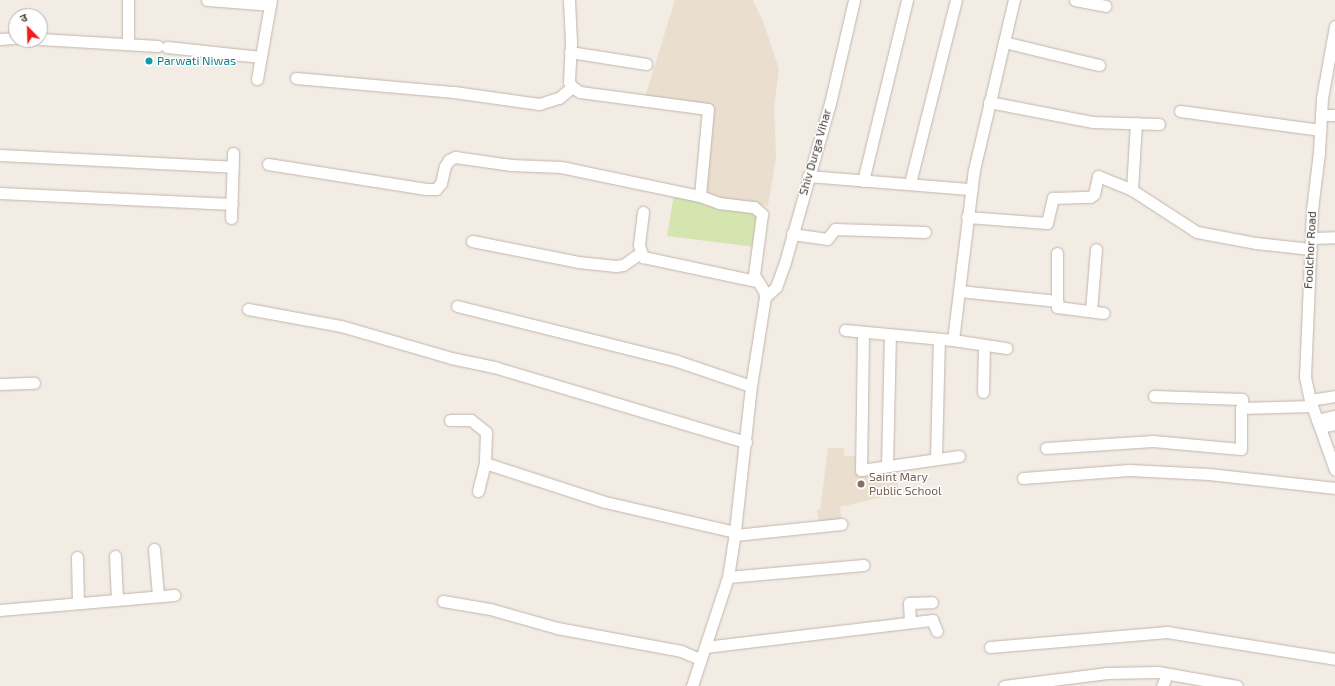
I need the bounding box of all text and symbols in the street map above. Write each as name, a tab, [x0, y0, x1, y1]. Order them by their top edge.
north arrow	[8, 8, 48, 48]
text: उ	[18, 10, 29, 25]
place label: Parwati Niwas	[157, 54, 236, 68]
marker: Parwati Niwas	[144, 56, 154, 66]
street label: Shiv Durga Vihar	[796, 107, 834, 197]
street label: Foolchor Road	[1301, 211, 1319, 289]
place label: Saint Mary Public School	[869, 470, 942, 498]
marker: Saint Mary Public School	[856, 479, 866, 489]

